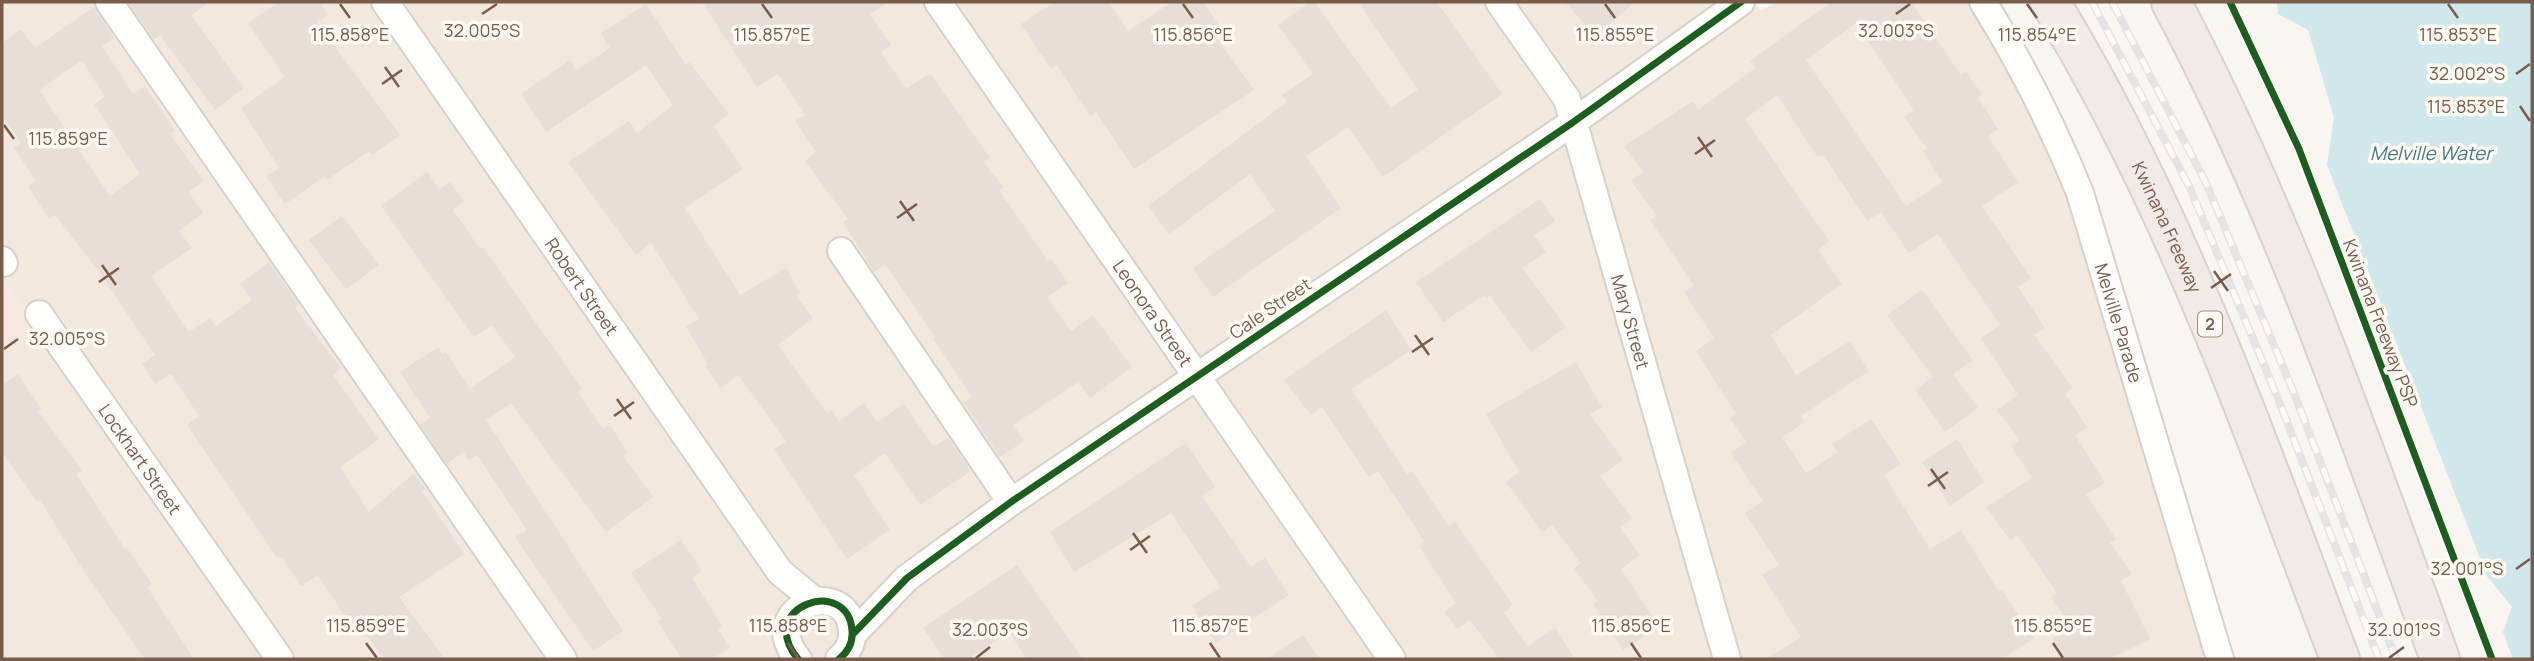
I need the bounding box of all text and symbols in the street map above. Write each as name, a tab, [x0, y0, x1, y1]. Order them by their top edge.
text: 32.005°S	[444, 18, 520, 42]
text: 32.003°S	[1858, 18, 1934, 42]
text: 115.858°E	[311, 22, 389, 46]
text: 115.857°E	[733, 22, 811, 46]
text: 115.856°E	[1153, 22, 1233, 46]
text: 115.855°E	[1576, 22, 1654, 46]
text: 115.854°E	[1998, 22, 2076, 46]
text: 115.853°E	[2419, 22, 2497, 46]
text: 32.002°S	[2429, 61, 2505, 85]
text: 115.853°E	[2427, 94, 2505, 118]
text: 115.859°E	[28, 126, 108, 150]
water label: Melville Water	[2370, 140, 2494, 166]
street label: Kwinana Freeway	[2127, 157, 2208, 297]
street label: Robert Street	[540, 233, 624, 340]
street label: Kwinana Freeway PSP	[2338, 235, 2424, 411]
street label: Leonora Street	[1108, 255, 1198, 371]
street label: Melville Parade	[2090, 260, 2148, 385]
street label: Mary Street	[1606, 271, 1656, 372]
street label: Cale Street	[1224, 272, 1316, 344]
road number: 2	[2198, 312, 2222, 336]
text: 32.005°S	[29, 326, 105, 350]
street label: Lockhart Street	[93, 399, 187, 519]
text: 32.001°S	[2431, 556, 2503, 580]
text: 115.859°E	[326, 613, 406, 637]
text: 115.858°E	[749, 613, 827, 637]
text: 115.857°E	[1171, 613, 1249, 637]
text: 115.856°E	[1591, 613, 1671, 637]
text: 115.855°E	[2014, 613, 2092, 637]
text: 32.003°S	[952, 617, 1028, 641]
text: 32.001°S	[2368, 617, 2440, 641]

